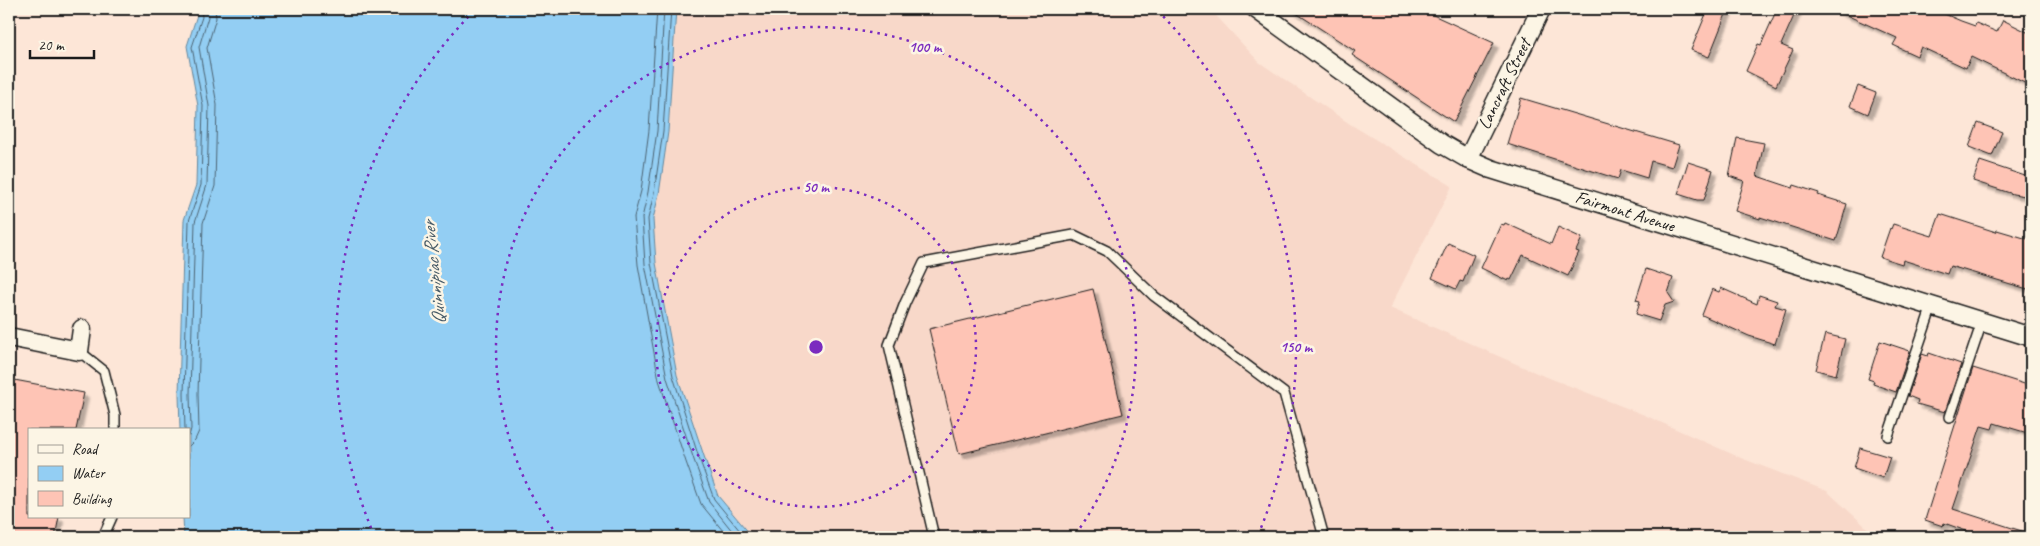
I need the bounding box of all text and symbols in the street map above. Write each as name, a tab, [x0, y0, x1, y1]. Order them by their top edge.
scale bar	[30, 28, 94, 60]
street label: Lancraft Street	[1473, 33, 1537, 133]
text: 20 m	[38, 36, 65, 55]
text: 100 m	[909, 38, 943, 57]
text: 50 m	[803, 178, 830, 197]
street label: Fairmont Avenue	[1573, 185, 1678, 237]
water label: Quinnipiac River	[416, 217, 451, 326]
centre of rings	[807, 338, 825, 356]
text: 150 m	[1280, 338, 1314, 357]
legend	[28, 428, 190, 518]
text: Road	[72, 440, 99, 459]
text: Water	[72, 464, 106, 483]
text: Building	[72, 490, 112, 509]

